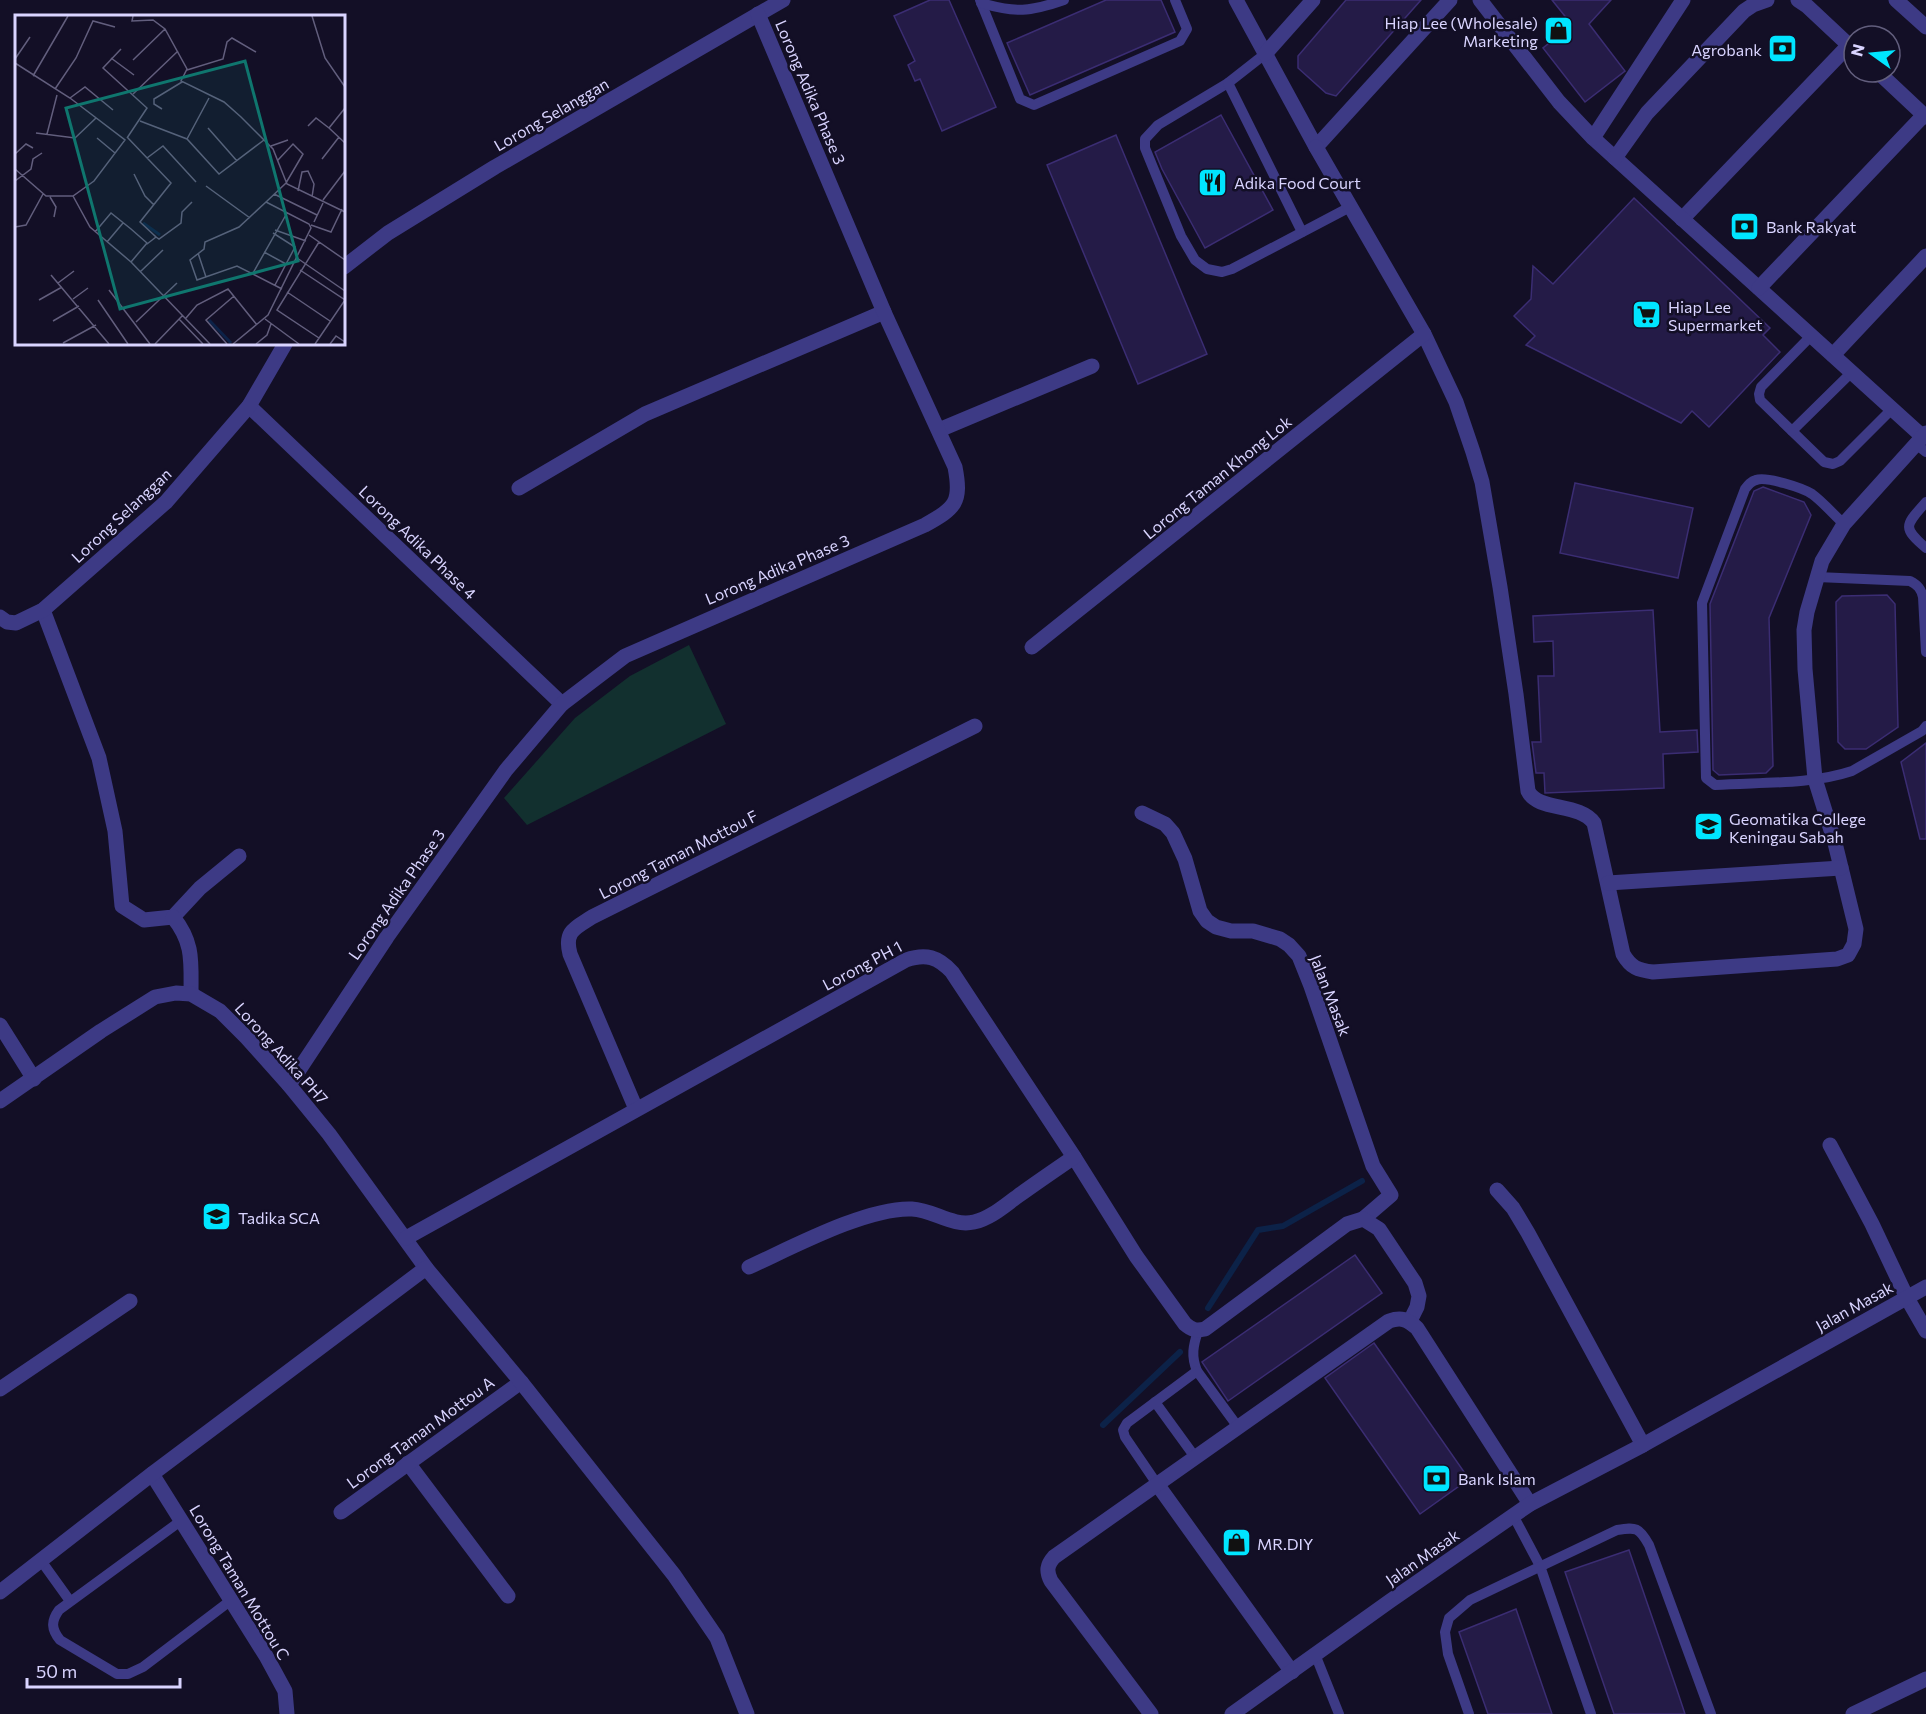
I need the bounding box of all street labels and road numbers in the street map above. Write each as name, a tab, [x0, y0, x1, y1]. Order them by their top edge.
street label: Lorong Adika Phase 3	[772, 17, 850, 167]
street label: Lorong Selanggan	[490, 73, 612, 155]
street label: Lorong Taman Khong Lok	[1139, 411, 1295, 543]
street label: Lorong Selanggan	[67, 464, 175, 566]
street label: Lorong Adika Phase 4	[356, 481, 481, 603]
street label: Lorong Adika Phase 3	[702, 530, 852, 608]
street label: Lorong Taman Mottou F	[595, 806, 761, 902]
street label: Lorong Adika Phase 3	[344, 825, 448, 963]
street label: Lorong PH 1	[819, 936, 905, 994]
street label: Jalan Masak	[1307, 952, 1355, 1039]
street label: Lorong Adika PH7	[231, 998, 333, 1108]
street label: Jalan Masak	[1812, 1277, 1896, 1335]
street label: Lorong Taman Mottou A	[343, 1372, 497, 1492]
street label: Lorong Taman Mottou C	[186, 1501, 294, 1663]
street label: Jalan Masak	[1382, 1525, 1463, 1589]

